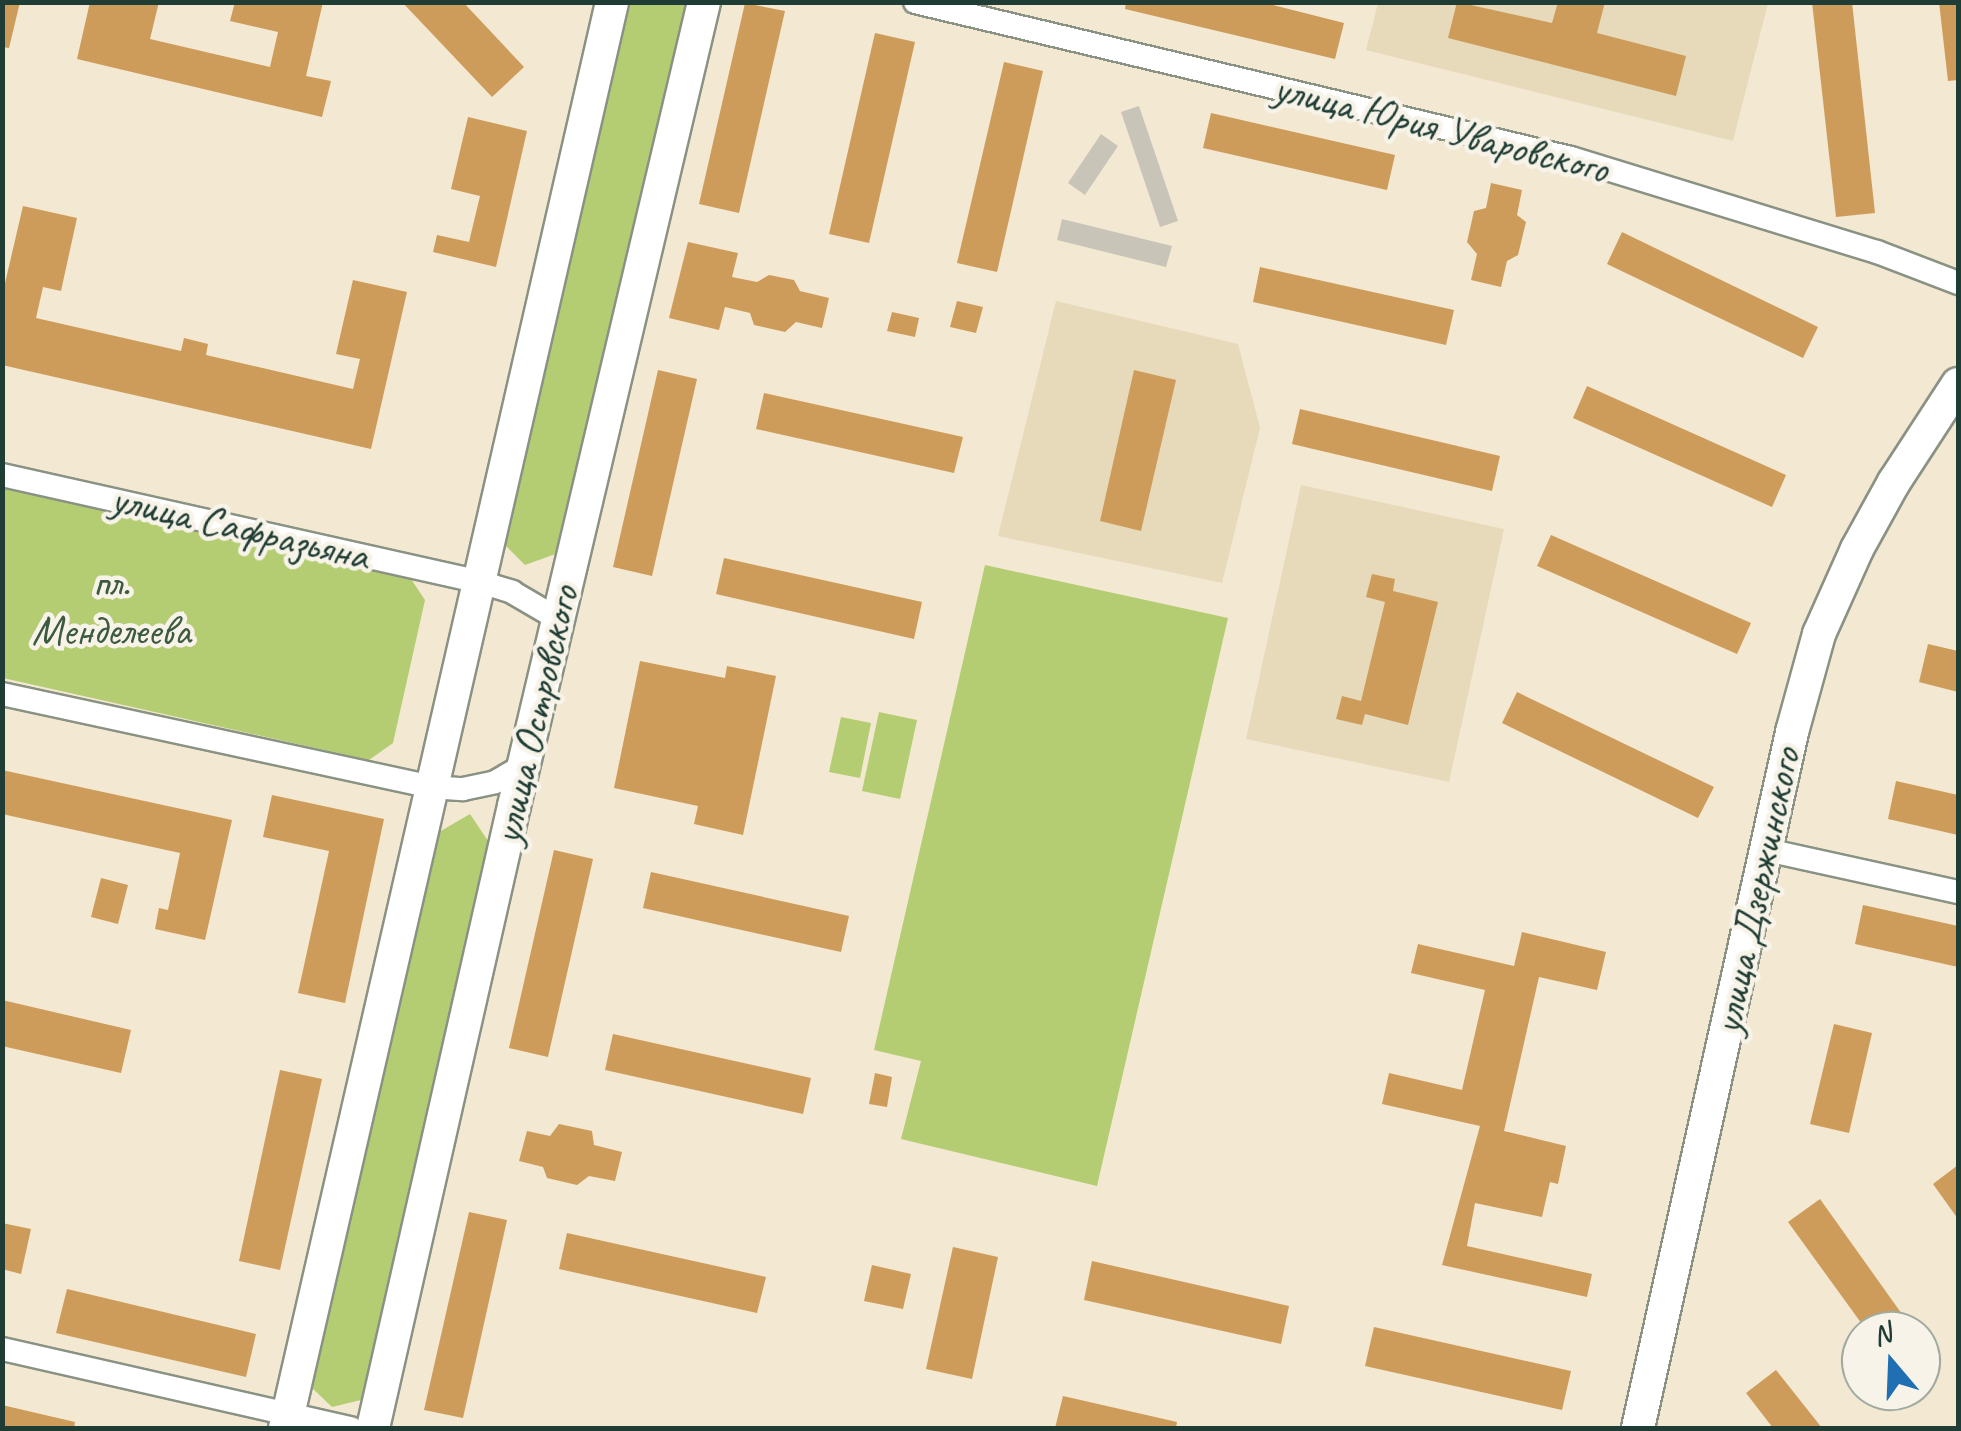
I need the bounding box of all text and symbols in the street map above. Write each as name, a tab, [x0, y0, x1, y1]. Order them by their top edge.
street label: улица Юрия Уваровского	[1269, 63, 1613, 195]
street label: улица Сафразьяна	[108, 474, 372, 582]
park label: пл. Менделеева	[32, 558, 190, 656]
street label: улица Островского	[481, 579, 591, 851]
street label: улица Дзержинского	[1702, 745, 1812, 1037]
north arrow	[1841, 1311, 1941, 1411]
text: N	[1868, 1315, 1896, 1353]

